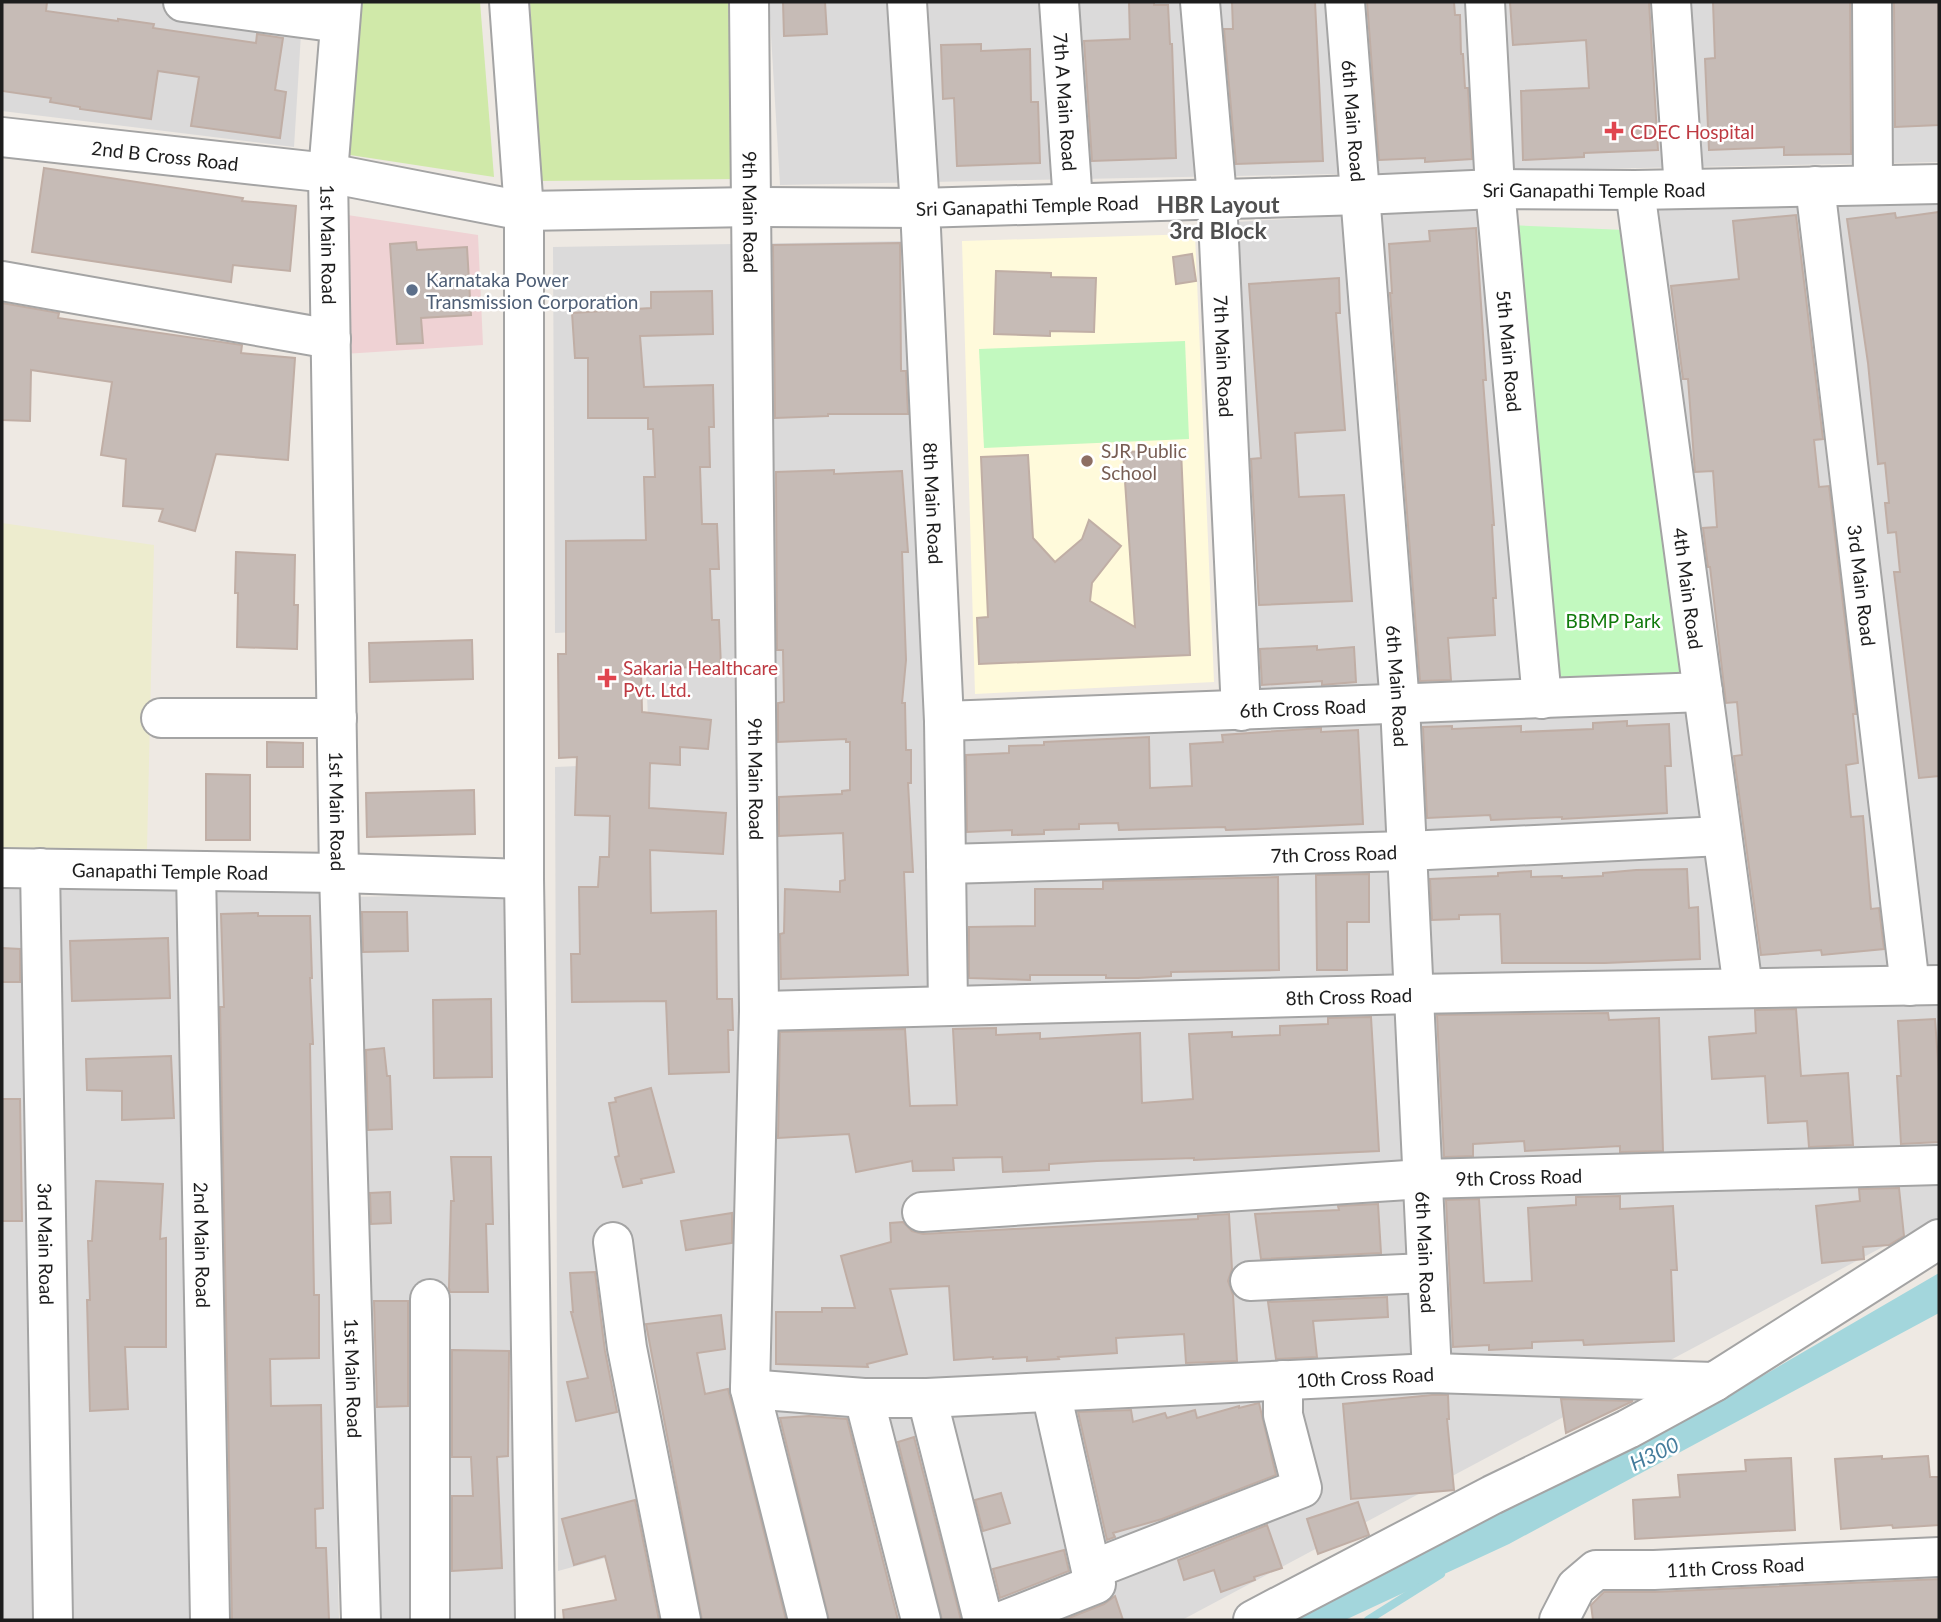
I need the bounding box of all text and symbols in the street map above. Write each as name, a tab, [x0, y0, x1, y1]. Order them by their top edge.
street label: 7th A Main Road	[1050, 32, 1082, 172]
street label: 6th Main Road	[1338, 59, 1371, 183]
place label: CDEC Hospital	[1630, 120, 1755, 143]
marker: CDEC Hospital	[1604, 121, 1624, 141]
street label: 2nd B Cross Road	[90, 135, 240, 175]
street label: 9th Main Road	[739, 151, 763, 273]
street label: Sri Ganapathi Temple Road	[1482, 177, 1706, 202]
street label: 1st Main Road	[317, 184, 342, 305]
street label: Sri Ganapathi Temple Road	[916, 190, 1139, 220]
district label: HBR Layout 3rd Block	[1156, 190, 1280, 244]
place label: Karnataka Power Transmission Corporation	[426, 268, 638, 313]
marker: Karnataka Power Transmission Corporation	[404, 282, 420, 298]
street label: 5th Main Road	[1493, 289, 1527, 413]
street label: 7th Main Road	[1210, 294, 1239, 418]
place label: SJR Public School	[1101, 439, 1187, 484]
street label: 8th Main Road	[919, 442, 948, 565]
marker: SJR Public School	[1079, 453, 1095, 469]
street label: 3rd Main Road	[1844, 523, 1881, 647]
street label: 4th Main Road	[1669, 526, 1709, 651]
park label: BBMP Park	[1565, 609, 1661, 632]
street label: 6th Main Road	[1382, 624, 1413, 748]
place label: Sakaria Healthcare Pvt. Ltd.	[623, 656, 778, 701]
marker: Sakaria Healthcare Pvt. Ltd.	[597, 668, 617, 688]
street label: 6th Cross Road	[1239, 693, 1367, 721]
street label: 9th Main Road	[745, 718, 769, 840]
street label: 1st Main Road	[326, 751, 350, 872]
street label: 7th Cross Road	[1270, 840, 1398, 866]
street label: Ganapathi Temple Road	[72, 858, 268, 883]
street label: 8th Cross Road	[1285, 983, 1412, 1009]
street label: 9th Cross Road	[1455, 1163, 1583, 1190]
street label: 2nd Main Road	[190, 1182, 216, 1308]
street label: 3rd Main Road	[34, 1183, 59, 1305]
street label: 6th Main Road	[1412, 1191, 1441, 1314]
street label: 1st Main Road	[341, 1318, 367, 1438]
street label: 10th Cross Road	[1296, 1361, 1435, 1391]
water label: H300	[1625, 1431, 1683, 1475]
street label: 11th Cross Road	[1666, 1552, 1805, 1581]

